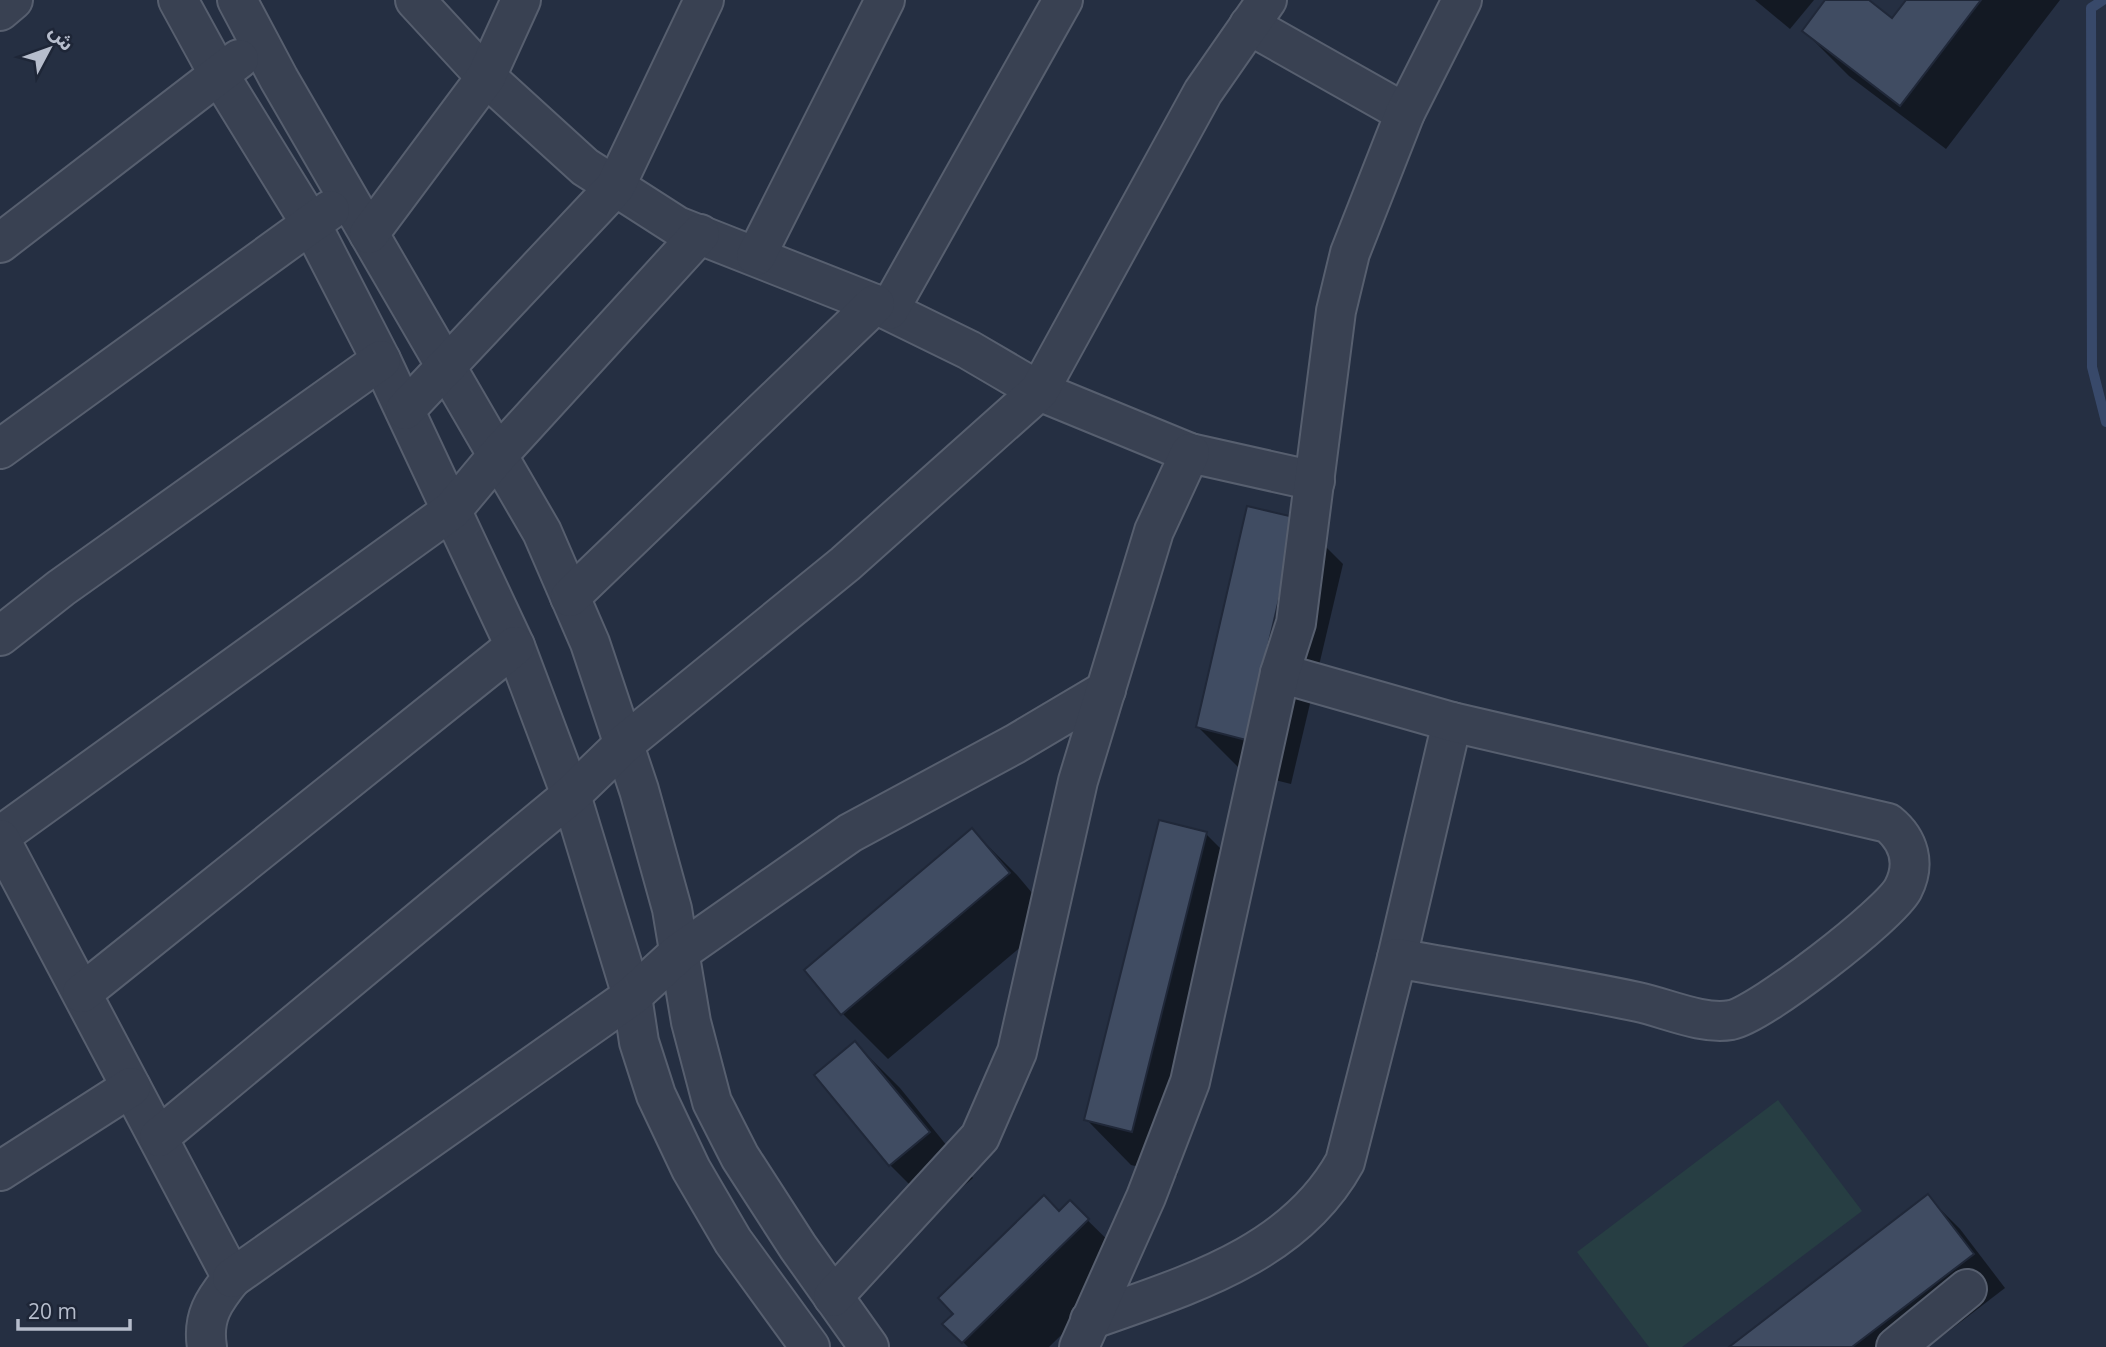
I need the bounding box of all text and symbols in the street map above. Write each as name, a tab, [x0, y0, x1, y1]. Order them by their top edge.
north arrow	[14, 14, 84, 84]
text: ش	[43, 19, 80, 56]
scale bar	[18, 1288, 130, 1332]
text: 20 m	[28, 1297, 77, 1325]

